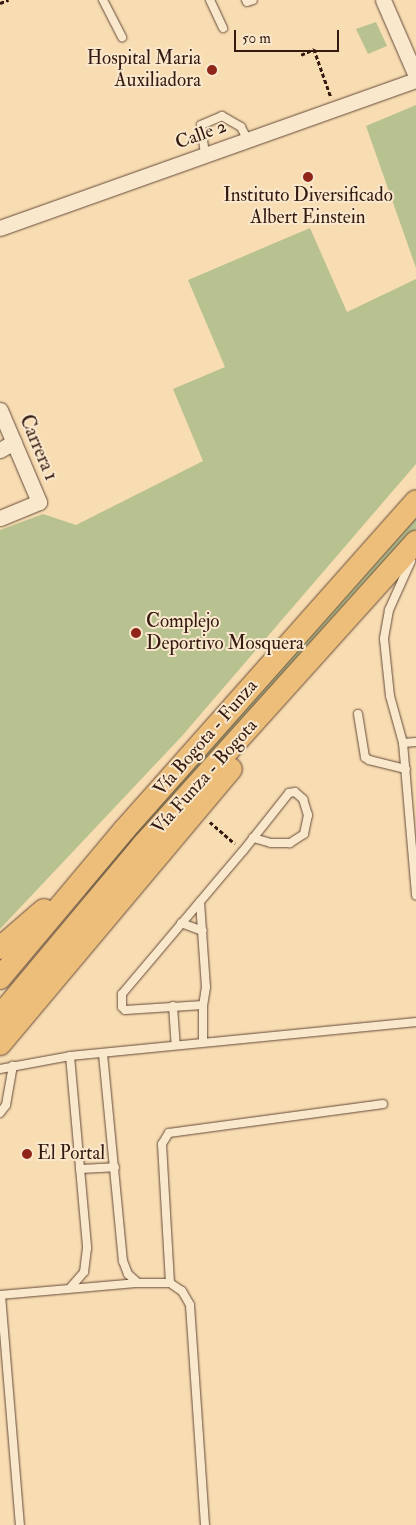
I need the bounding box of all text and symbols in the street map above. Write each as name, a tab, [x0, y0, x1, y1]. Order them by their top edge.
scale bar	[236, 20, 341, 52]
text: 50 m	[242, 29, 271, 48]
place label: Hospital Maria Auxiliadora	[87, 48, 201, 92]
marker: Hospital Maria Auxiliadora	[205, 63, 219, 77]
street label: Calle 2	[172, 115, 230, 155]
marker: Instituto Diversificado Albert Einstein	[302, 171, 314, 183]
place label: Instituto Diversificado Albert Einstein	[223, 185, 393, 229]
street label: Carrera 1	[14, 412, 62, 484]
place label: Complejo Deportivo Mosquera	[146, 611, 304, 655]
marker: Complejo Deportivo Mosquera	[130, 627, 142, 639]
street label: Vía Bogota - Funza	[149, 675, 263, 801]
street label: Vía Funza - Bogota	[147, 715, 263, 839]
place label: El Portal	[37, 1143, 105, 1165]
marker: El Portal	[21, 1148, 33, 1160]

